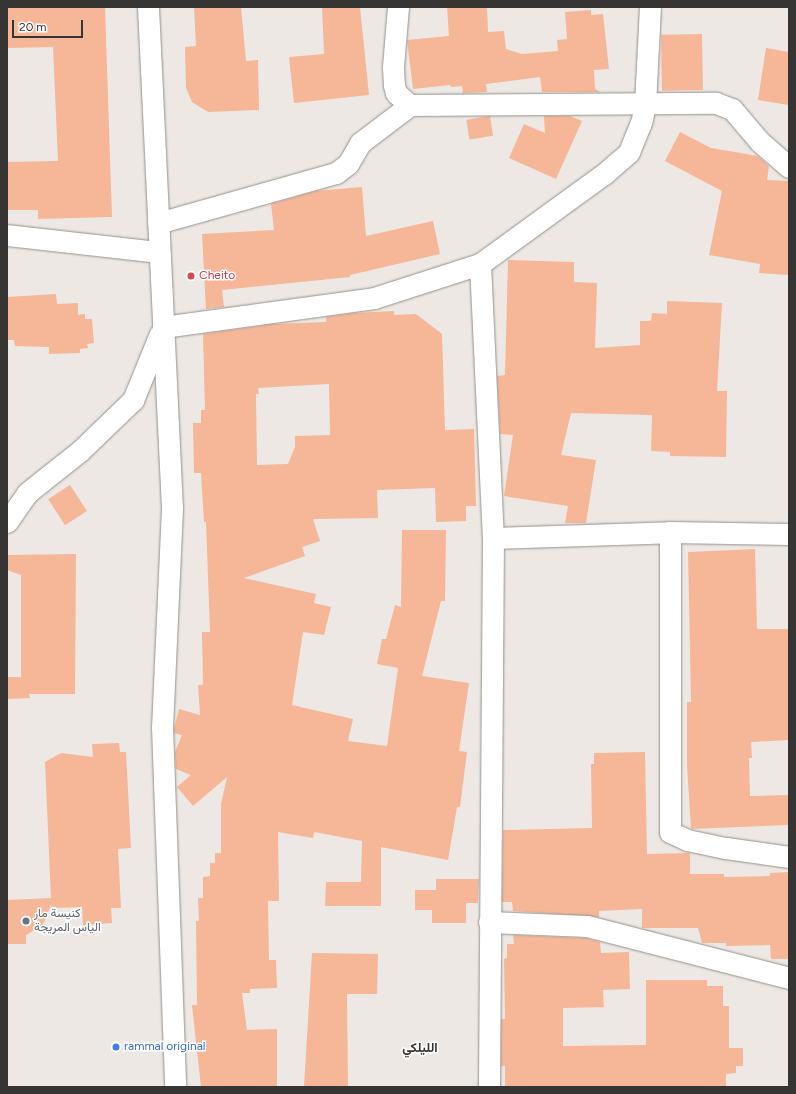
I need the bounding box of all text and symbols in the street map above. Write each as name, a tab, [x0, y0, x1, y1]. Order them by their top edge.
scale bar	[14, 12, 85, 38]
text: 20 m	[19, 20, 47, 34]
place label: Cheito	[199, 269, 235, 283]
marker: Cheito	[186, 271, 196, 281]
place label: كنيسة مار الياس المريجة	[34, 907, 101, 935]
marker: كنيسة مار الياس المريجة	[21, 916, 31, 926]
place label: rammal original	[124, 1040, 205, 1054]
district label: الليلكي	[402, 1040, 438, 1056]
marker: rammal original	[111, 1042, 121, 1052]

